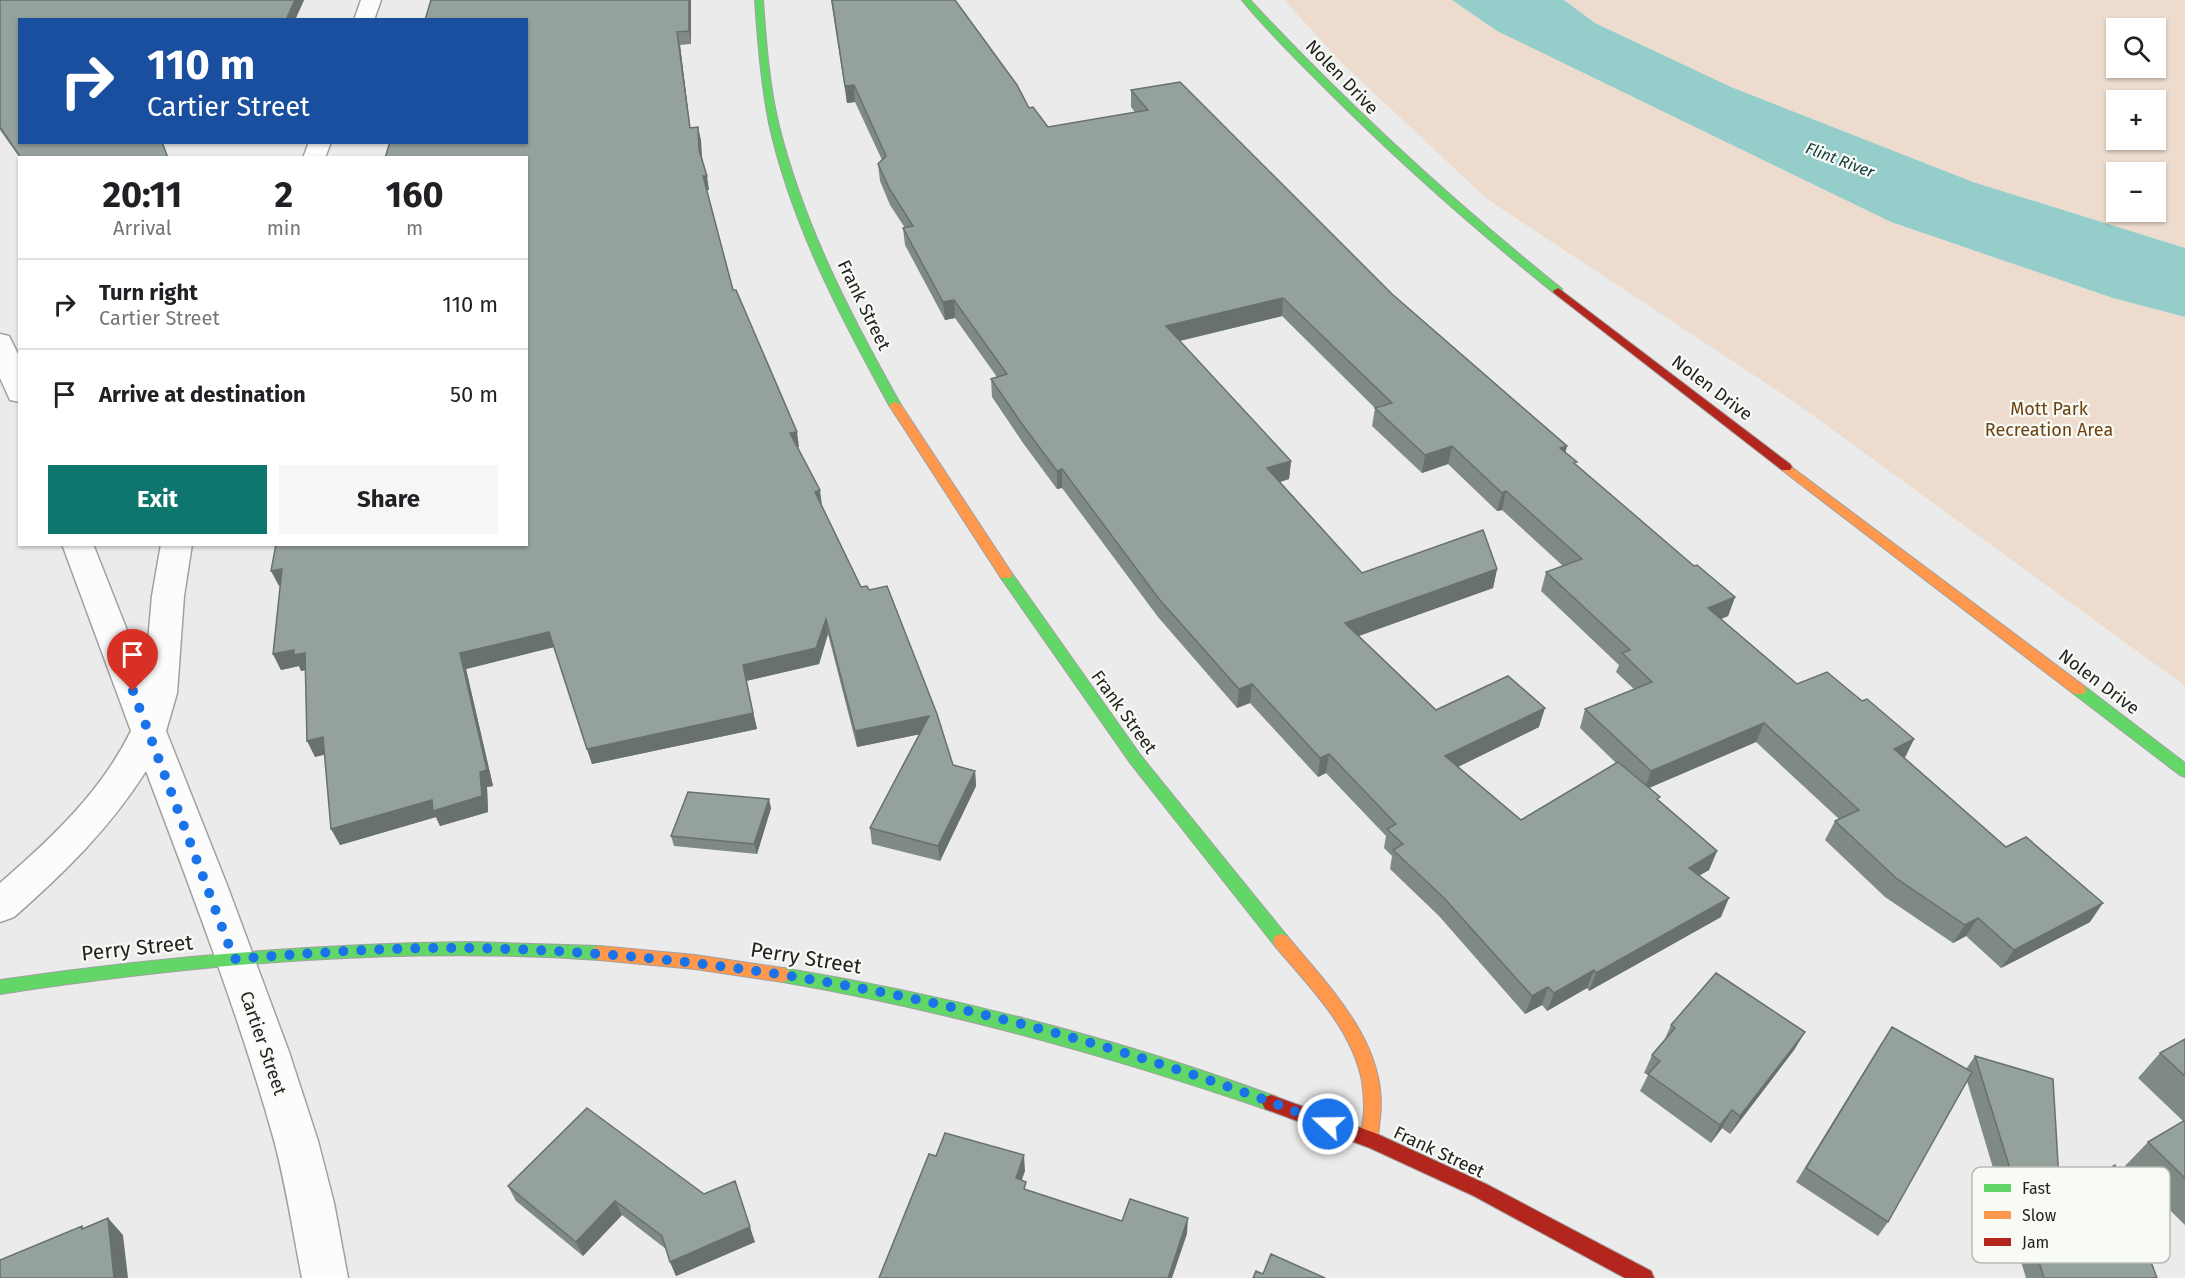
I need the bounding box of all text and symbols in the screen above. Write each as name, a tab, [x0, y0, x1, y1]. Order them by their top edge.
map controls	[2106, 18, 2166, 222]
button: search	[2106, 18, 2166, 78]
street label: Nolen Drive	[1301, 35, 1383, 119]
text: 110 m	[147, 40, 255, 90]
icon: right	[48, 42, 126, 120]
button: +	[2106, 90, 2166, 150]
text: Cartier Street	[147, 91, 310, 123]
water label: Flint River	[1803, 138, 1878, 182]
button: −	[2106, 162, 2166, 222]
text: 20:11	[102, 173, 182, 217]
text: 2	[275, 173, 293, 217]
text: 160	[386, 173, 444, 217]
text: Arrival	[113, 216, 172, 240]
text: min	[267, 216, 301, 240]
text: m	[406, 216, 423, 240]
street label: Frank Street	[833, 256, 896, 354]
text: Turn right	[99, 279, 198, 306]
icon: right	[48, 288, 81, 321]
text: 110 m	[442, 291, 498, 318]
text: Cartier Street	[99, 306, 220, 330]
street label: Nolen Drive	[1667, 351, 1757, 425]
icon: arrive	[48, 378, 81, 411]
text: Arrive at destination	[99, 381, 306, 408]
text: 50 m	[450, 381, 498, 408]
park label: Mott Park Recreation Area	[1985, 398, 2113, 441]
button: Exit	[48, 465, 267, 534]
button: Share	[279, 465, 498, 534]
pin	[107, 629, 158, 691]
icon: arrive	[116, 638, 149, 671]
street label: Nolen Drive	[2054, 645, 2144, 719]
street label: Frank Street	[1086, 666, 1162, 758]
street label: Perry Street	[80, 929, 195, 967]
street label: Perry Street	[749, 936, 864, 980]
street label: Cartier Street	[235, 988, 291, 1098]
position arrow	[1296, 1092, 1360, 1156]
street label: Frank Street	[1390, 1121, 1488, 1183]
legend	[1972, 1167, 2170, 1263]
text: Fast	[2022, 1179, 2051, 1198]
text: Slow	[2022, 1206, 2057, 1225]
text: Jam	[2022, 1233, 2049, 1252]

